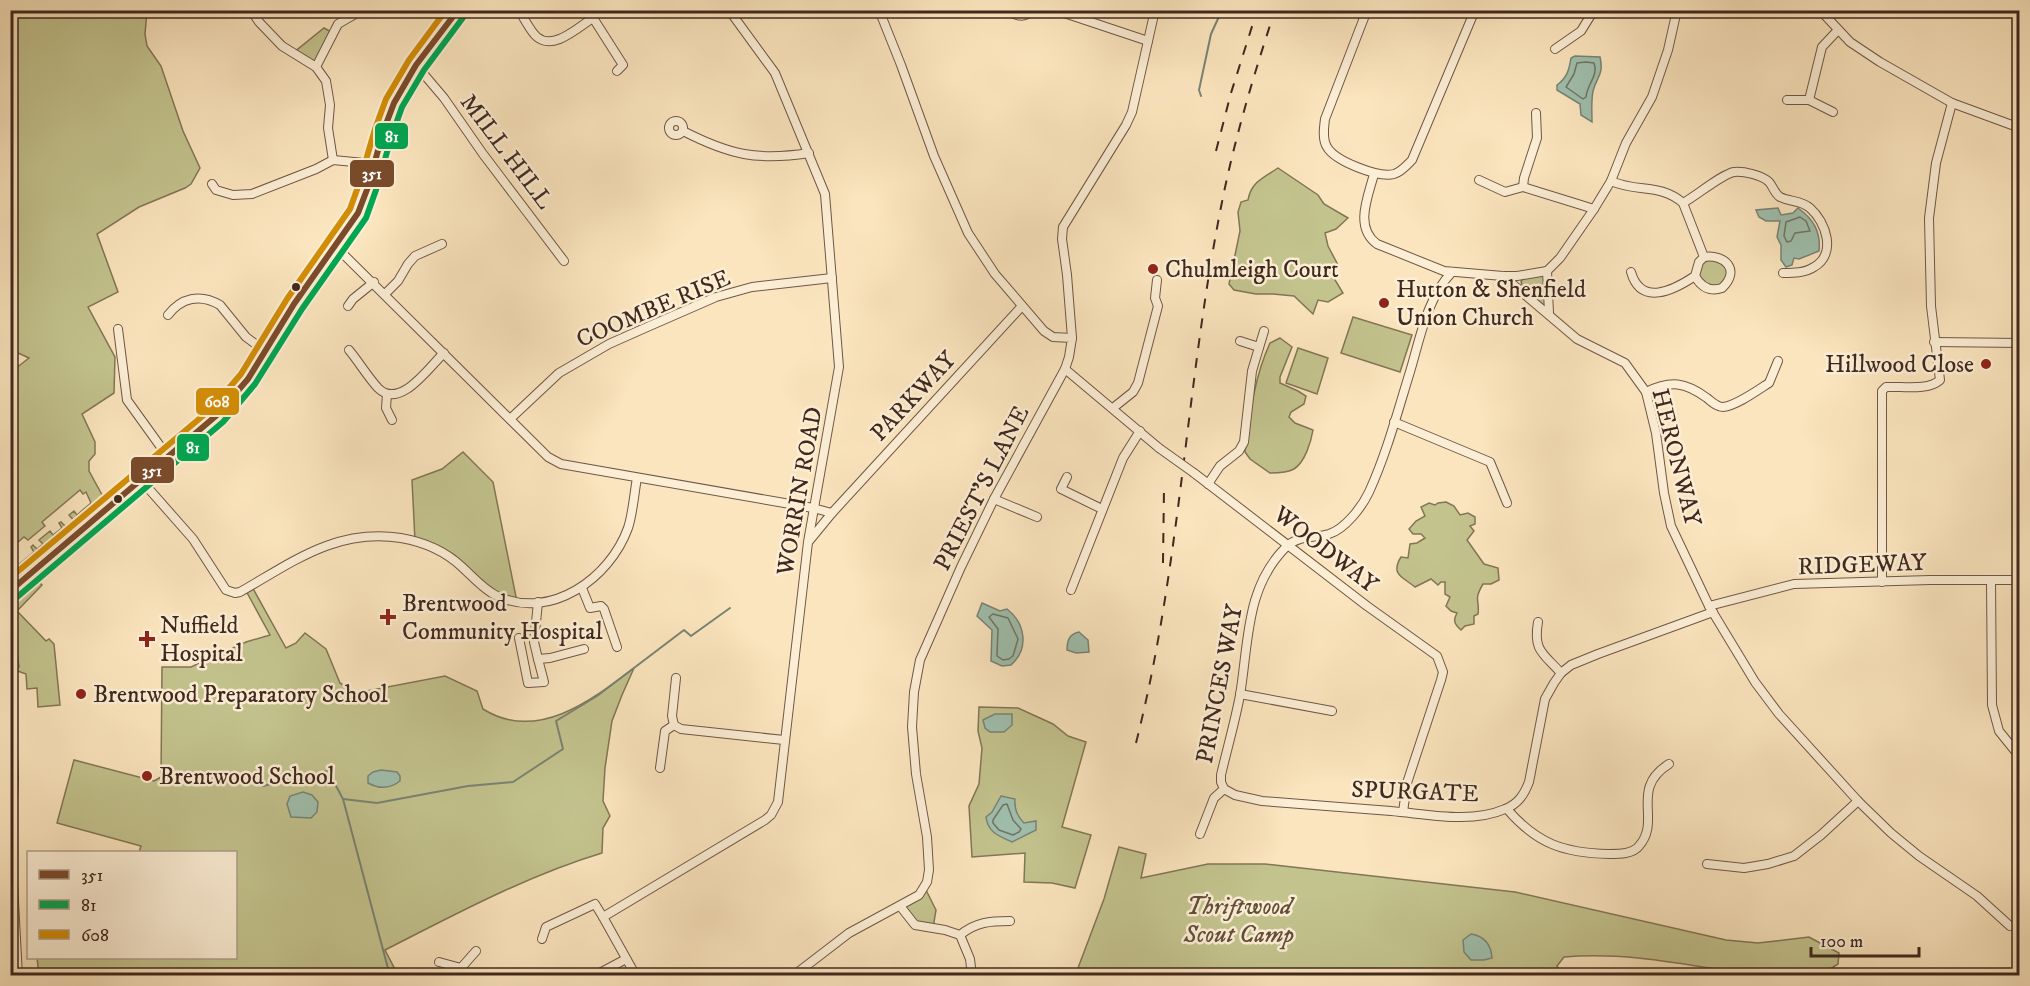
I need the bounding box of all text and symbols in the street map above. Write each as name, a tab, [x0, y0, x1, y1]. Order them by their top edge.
street label: MILL HILL	[453, 88, 559, 215]
line badge: 81	[374, 122, 409, 150]
text: 81	[385, 127, 399, 147]
line badge: 351	[349, 159, 395, 188]
text: 351	[362, 164, 382, 184]
place label: Chulmleigh Court	[1165, 255, 1339, 285]
marker: Chulmleigh Court	[1146, 262, 1160, 276]
street label: COOMBE RISE	[572, 263, 735, 355]
place label: Hutton & Shenfield Union Church	[1396, 275, 1586, 333]
unlabelled marker	[290, 281, 302, 293]
marker: Hutton & Shenfield Union Church	[1377, 296, 1391, 310]
street label: PARKWAY	[864, 345, 964, 448]
place label: Hillwood Close	[1825, 350, 1974, 380]
marker: Hillwood Close	[1979, 357, 1993, 371]
street label: HERONWAY	[1644, 385, 1708, 530]
line badge: 608	[195, 387, 240, 416]
text: 608	[205, 392, 229, 412]
street label: PRIEST'S LANE	[927, 401, 1036, 576]
street label: WORRIN ROAD	[770, 404, 830, 579]
line badge: 81	[176, 433, 210, 462]
text: 81	[186, 438, 200, 458]
line badge: 351	[130, 456, 175, 484]
text: 351	[142, 461, 162, 481]
unlabelled marker	[112, 493, 124, 505]
street label: WOODWAY	[1266, 499, 1384, 600]
street label: RIDGEWAY	[1797, 548, 1928, 582]
place label: Brentwood Community Hospital	[402, 589, 604, 647]
street label: PRINCES WAY	[1190, 601, 1250, 766]
marker: Brentwood Community Hospital	[379, 608, 397, 626]
place label: Nuffield Hospital	[160, 611, 243, 669]
marker: Nuffield Hospital	[138, 630, 156, 648]
place label: Brentwood Preparatory School	[93, 680, 388, 710]
marker: Brentwood Preparatory School	[74, 687, 88, 701]
place label: Brentwood School	[159, 762, 335, 792]
marker: Brentwood School	[140, 769, 154, 783]
street label: SPURGATE	[1351, 775, 1479, 809]
legend	[27, 851, 237, 959]
text: 351	[81, 865, 103, 887]
park label: Thriftwood Scout Camp	[1183, 892, 1295, 950]
text: 81	[81, 895, 97, 917]
scale bar	[1811, 920, 1919, 958]
text: 608	[81, 925, 109, 947]
text: 100 m	[1820, 931, 1863, 953]

